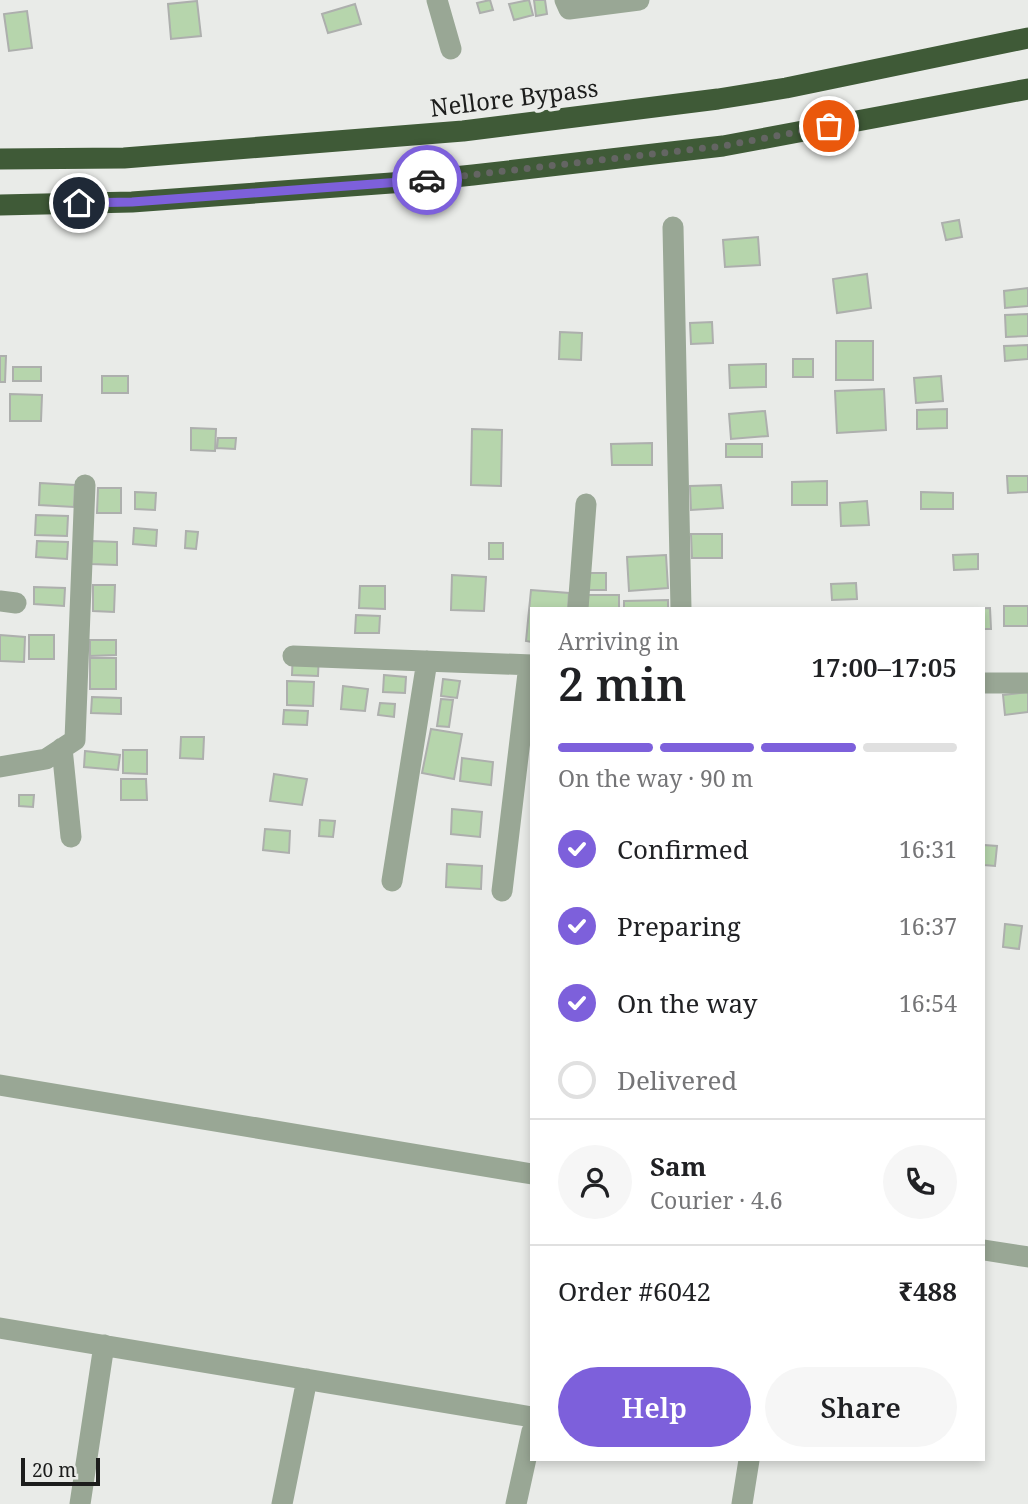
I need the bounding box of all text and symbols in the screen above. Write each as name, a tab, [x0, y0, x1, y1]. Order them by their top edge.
street label: Nellore Bypass	[428, 70, 600, 124]
pin	[799, 96, 859, 156]
icon: bag	[810, 107, 848, 145]
courier	[392, 145, 462, 215]
icon: car	[408, 161, 446, 199]
pin	[49, 173, 109, 233]
icon: home	[60, 184, 98, 222]
text: Arriving in	[558, 625, 679, 657]
text: 17:00–17:05	[811, 649, 957, 685]
text: 2 min	[558, 652, 686, 714]
text: On the way · 90 m	[558, 762, 753, 794]
icon: check	[558, 830, 596, 868]
text: Confirmed	[617, 831, 749, 867]
text: 16:31	[899, 833, 957, 865]
icon: check	[558, 907, 596, 945]
text: Preparing	[617, 908, 741, 944]
text: 16:37	[899, 910, 957, 942]
icon: check	[558, 984, 596, 1022]
text: On the way	[617, 985, 757, 1021]
text: 16:54	[899, 987, 957, 1019]
text: Delivered	[617, 1062, 737, 1098]
button: person	[558, 1145, 632, 1219]
button: phone	[883, 1145, 957, 1219]
text: Sam	[650, 1148, 706, 1184]
text: Courier · 4.6	[650, 1184, 783, 1216]
text: Order #6042	[558, 1273, 711, 1309]
text: ₹488	[898, 1273, 957, 1309]
button: Help	[558, 1367, 751, 1447]
button: Share	[765, 1367, 957, 1447]
scale bar	[21, 1455, 100, 1487]
text: 20 m	[32, 1457, 76, 1483]

